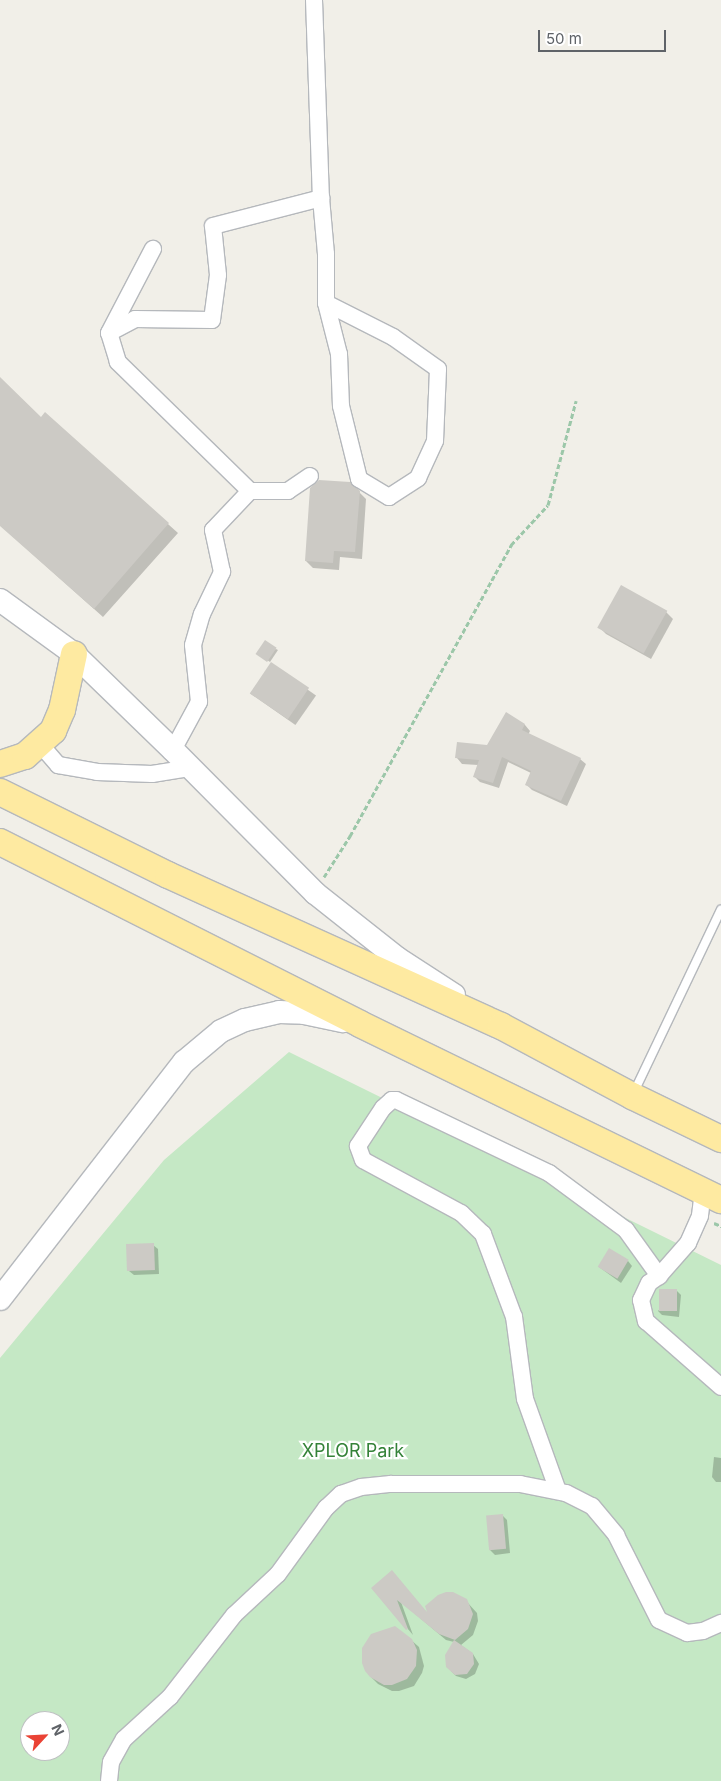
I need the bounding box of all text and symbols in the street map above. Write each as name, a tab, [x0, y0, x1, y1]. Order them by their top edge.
scale bar	[541, 20, 668, 52]
text: 50 m	[546, 29, 582, 48]
park label: XPLOR Park	[302, 1440, 404, 1462]
north arrow	[20, 1711, 70, 1761]
text: N	[48, 1721, 68, 1738]

